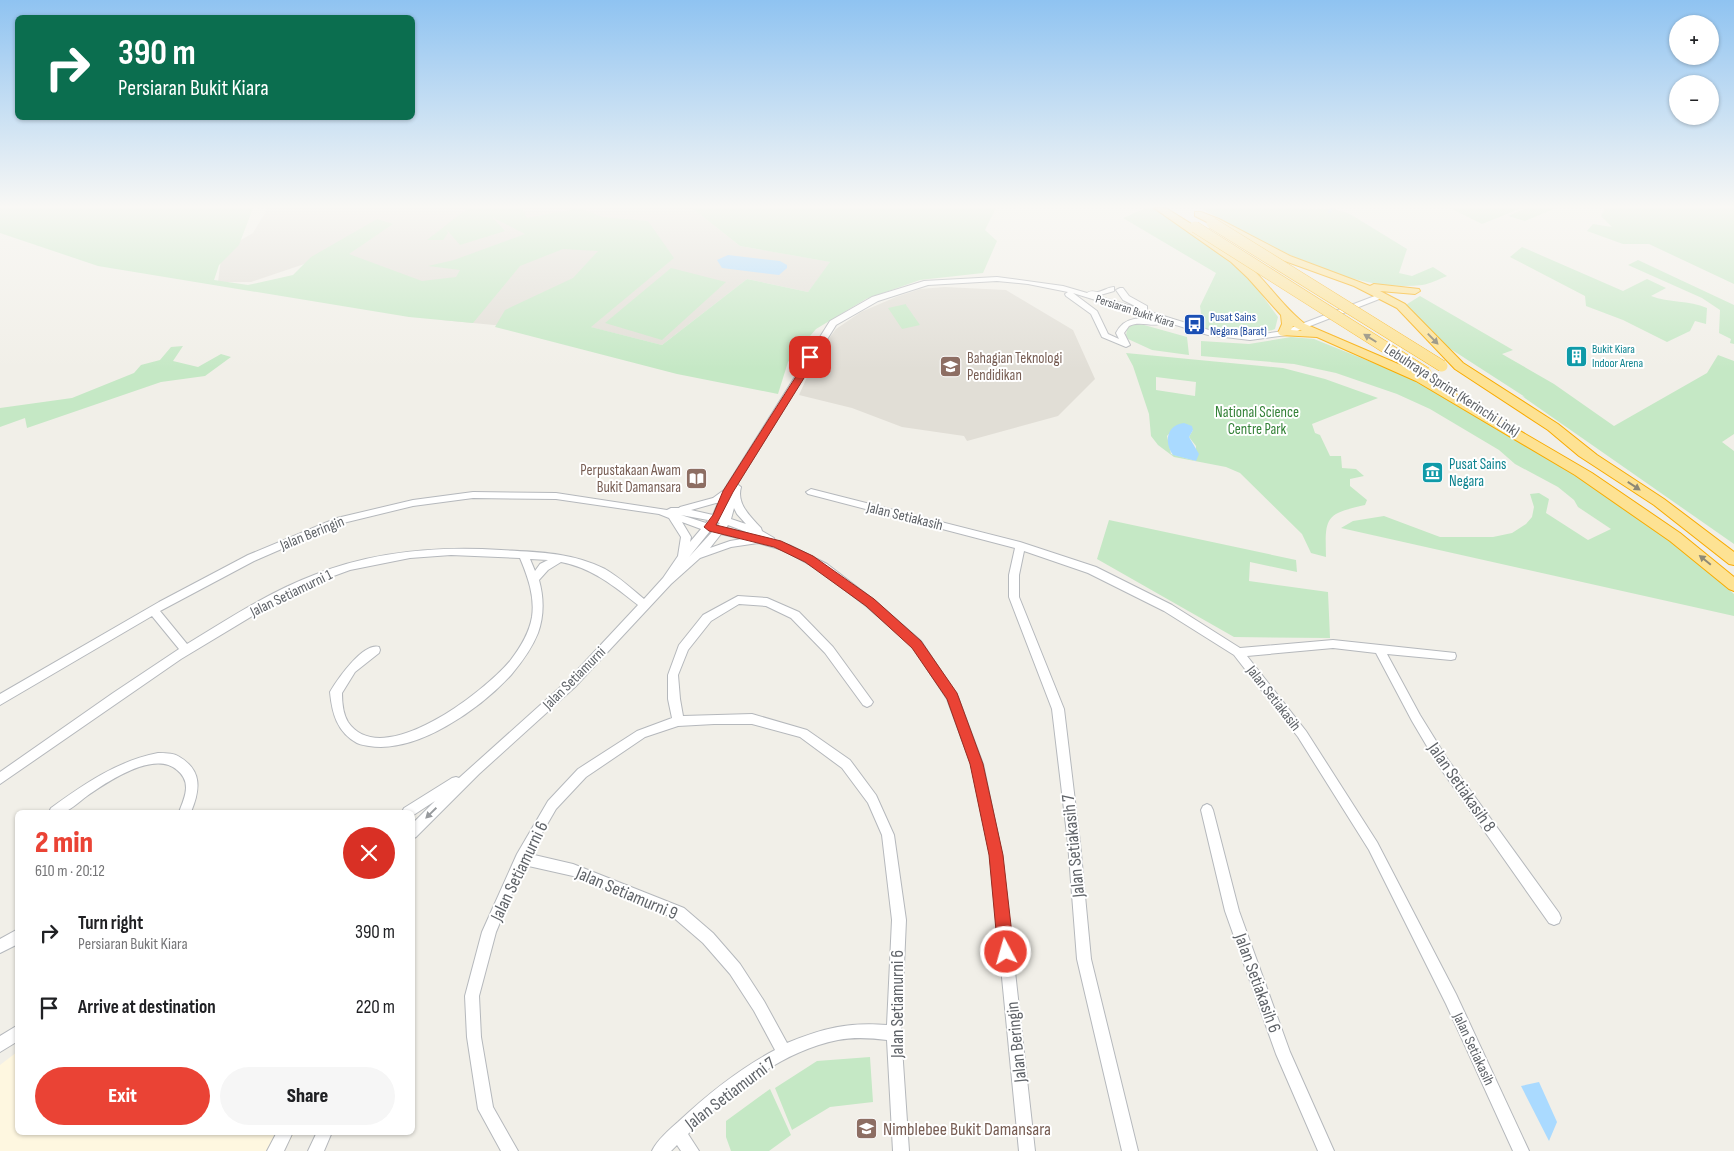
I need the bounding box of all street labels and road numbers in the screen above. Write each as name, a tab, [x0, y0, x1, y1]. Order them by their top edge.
street label: Persiaran Bukit Kiara	[1093, 292, 1177, 331]
street label: Lebuhraya Sprint (Kerinchi Link)	[1380, 340, 1523, 441]
street label: Jalan Setiakasih	[864, 498, 945, 535]
street label: Jalan Beringin	[276, 512, 347, 555]
street label: Jalan Setiamurni 1	[246, 565, 336, 622]
street label: Jalan Setiamurni	[538, 643, 610, 714]
street label: Jalan Setiakasih	[1242, 661, 1305, 735]
street label: Jalan Setiakasih 8	[1423, 738, 1500, 836]
street label: Jalan Setiakasih 7	[1058, 793, 1089, 900]
street label: Jalan Setiamurni 6	[486, 818, 553, 925]
street label: Jalan Setiamurni 9	[572, 862, 681, 924]
street label: Jalan Setiakasih 6	[1230, 930, 1285, 1036]
street label: Jalan Setiamurni 6	[887, 950, 908, 1059]
street label: Jalan Beringin	[1002, 1000, 1031, 1084]
street label: Jalan Setiakasih	[1448, 1009, 1499, 1089]
street label: Jalan Setiamurni 7	[680, 1052, 780, 1135]

